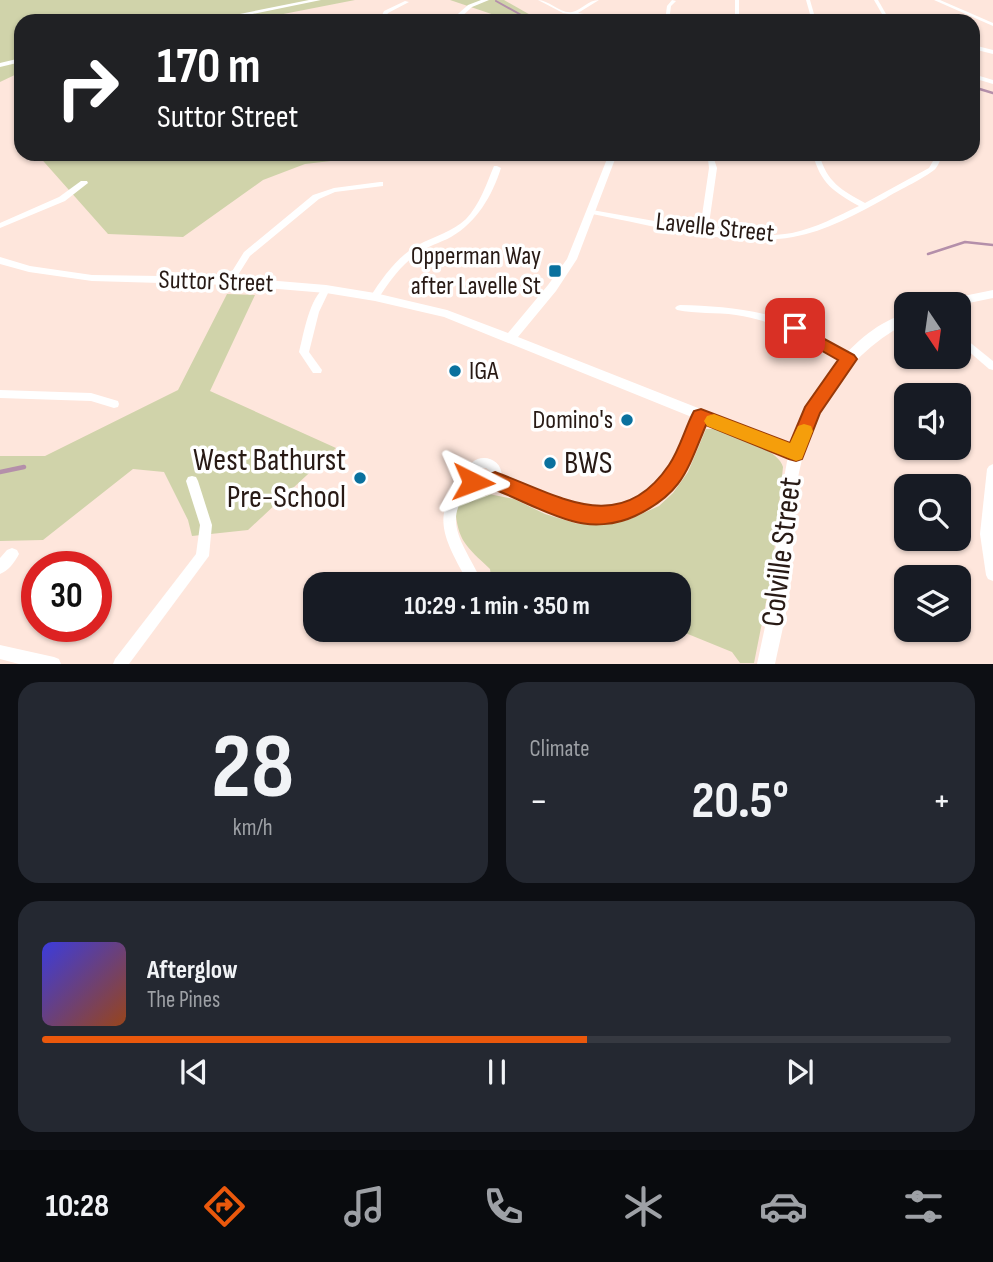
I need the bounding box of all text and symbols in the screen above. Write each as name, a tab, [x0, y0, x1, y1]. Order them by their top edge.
text: 170 m	[157, 38, 261, 97]
icon: right	[42, 42, 133, 133]
text: Suttor Street	[157, 98, 298, 137]
street label: Lavelle Street	[654, 206, 776, 250]
place label: Opperman Way after Lavelle St	[411, 241, 541, 302]
marker: Opperman Way after Lavelle St	[547, 263, 563, 279]
street label: Suttor Street	[158, 265, 274, 299]
north arrow	[894, 292, 971, 369]
map controls	[894, 292, 971, 642]
pin	[765, 298, 825, 358]
icon: arrive	[776, 309, 814, 347]
place label: IGA	[469, 356, 499, 387]
marker: IGA	[447, 363, 463, 379]
button: sound	[894, 383, 971, 460]
place label: Domino's	[533, 405, 613, 436]
marker: Domino's	[619, 412, 635, 428]
place label: West Bathurst Pre-School	[193, 441, 346, 517]
place label: BWS	[564, 444, 613, 483]
position arrow	[436, 445, 510, 519]
marker: BWS	[542, 455, 558, 471]
marker: West Bathurst Pre-School	[352, 470, 368, 486]
button: search	[894, 474, 971, 551]
street label: Colville Street	[753, 475, 811, 629]
speed limit sign: 30	[21, 551, 112, 642]
button: layers	[894, 565, 971, 642]
text: 10:29 · 1 min · 350 m	[404, 591, 590, 622]
text: 28	[211, 714, 294, 823]
text: Climate	[530, 735, 589, 763]
text: 20.5°	[692, 770, 789, 833]
text: −	[530, 779, 548, 824]
text: +	[932, 779, 951, 824]
text: km/h	[233, 814, 273, 842]
text: Afterglow	[147, 955, 238, 986]
text: The Pines	[147, 986, 220, 1014]
icon: previous	[175, 1053, 213, 1091]
icon: pause	[478, 1053, 516, 1091]
icon: next	[781, 1053, 819, 1091]
icon: directions	[200, 1182, 249, 1231]
icon: music	[340, 1182, 389, 1231]
icon: phone	[479, 1182, 528, 1231]
icon: climate	[619, 1182, 668, 1231]
icon: car	[759, 1182, 808, 1231]
icon: filters	[899, 1182, 948, 1231]
text: 10:28	[45, 1187, 109, 1226]

